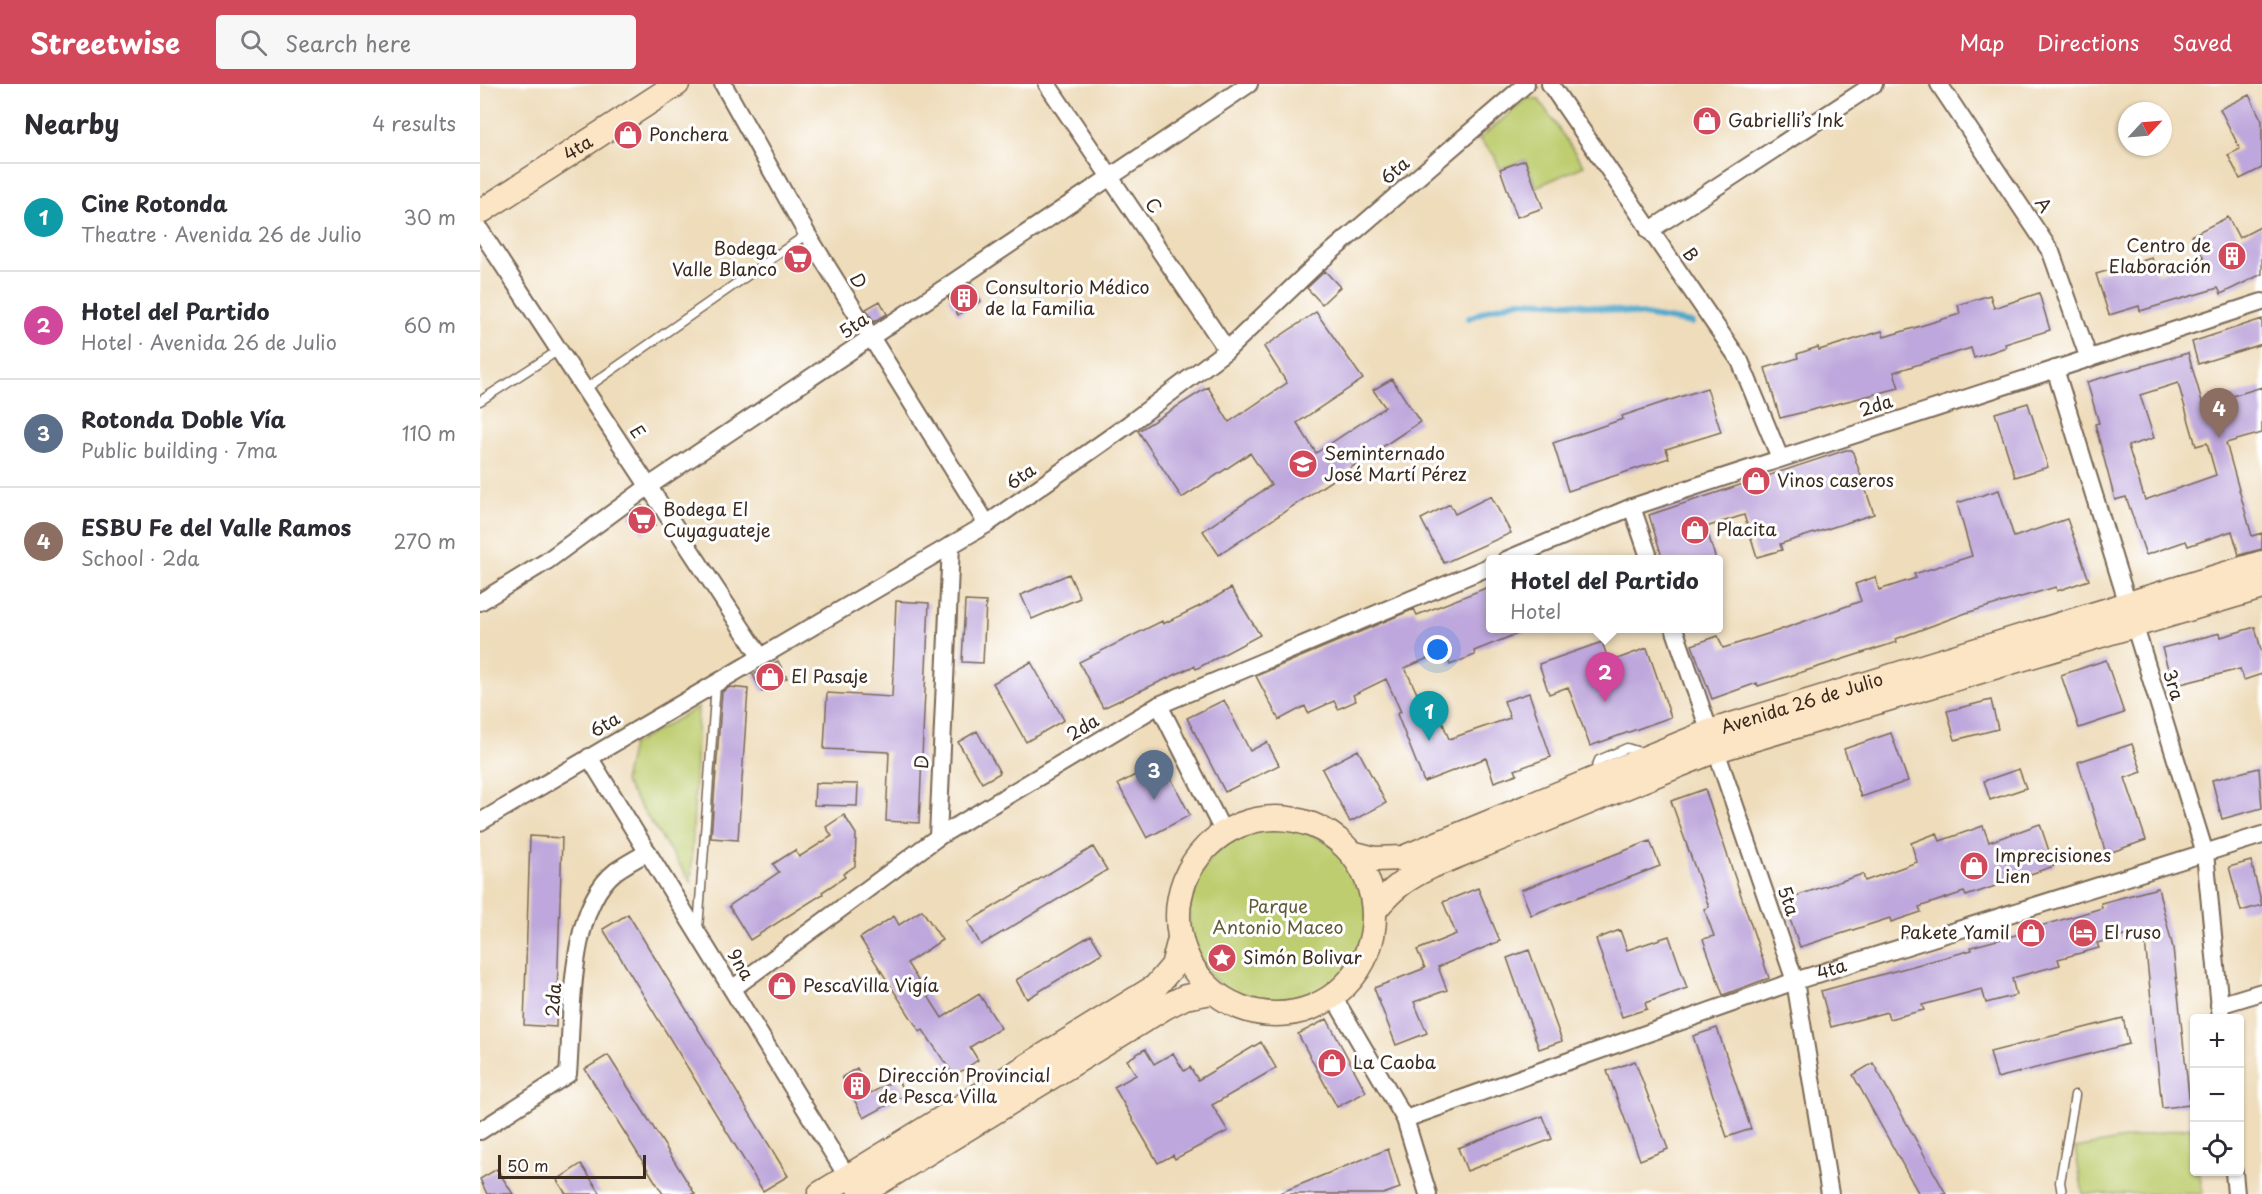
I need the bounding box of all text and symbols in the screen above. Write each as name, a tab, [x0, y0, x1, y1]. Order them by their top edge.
search box	[216, 15, 636, 69]
text: Streetwise	[30, 21, 180, 64]
icon: search	[237, 26, 270, 59]
text: Search here	[285, 26, 411, 59]
text: Map	[1959, 26, 2004, 58]
text: Directions	[2037, 26, 2139, 58]
text: Saved	[2172, 26, 2232, 58]
north arrow	[2118, 102, 2172, 156]
text: Nearby	[24, 104, 119, 143]
shop icon: Gabrielli’s Ink	[1691, 105, 1723, 137]
place label: Gabrielli’s Ink	[1728, 106, 1844, 133]
text: 4 results	[372, 108, 456, 138]
shop icon: Ponchera	[612, 119, 644, 151]
place label: Ponchera	[649, 120, 729, 147]
street label: 4ta	[557, 127, 598, 167]
street label: 6ta	[1373, 149, 1415, 190]
text: Cine Rotonda	[81, 186, 228, 219]
street label: A	[2029, 191, 2059, 218]
street label: C	[1139, 192, 1169, 218]
text: 1	[39, 202, 48, 232]
text: 30 m	[403, 202, 456, 232]
text: Theatre · Avenida 26 de Julio	[81, 219, 362, 249]
place label: Centro de Elaboración	[2109, 231, 2211, 279]
place label: Bodega Valle Blanco	[672, 234, 778, 282]
building icon: Centro de Elaboración	[2216, 240, 2248, 272]
street label: B	[1677, 242, 1706, 267]
supermarket icon: Bodega Valle Blanco	[782, 243, 814, 275]
street label: D	[844, 267, 875, 293]
place label: Consultorio Médico de la Familia	[985, 273, 1150, 321]
building icon: Consultorio Médico de la Familia	[948, 282, 980, 314]
text: Hotel del Partido	[81, 294, 270, 327]
street label: 5ta	[833, 305, 874, 344]
text: 2	[36, 310, 51, 340]
text: 60 m	[404, 310, 456, 340]
text: Hotel · Avenida 26 de Julio	[81, 327, 337, 357]
street label: 2da	[1855, 387, 1896, 423]
pin: 4	[2200, 388, 2238, 438]
text: Rotonda Doble Vía	[81, 402, 286, 435]
text: 3	[37, 418, 50, 448]
text: 110 m	[402, 418, 456, 448]
street label: E	[624, 419, 653, 443]
text: Public building · 7ma	[81, 435, 277, 465]
place label: Seminternado José Martí Pérez	[1324, 439, 1467, 487]
school or university icon: Seminternado José Martí Pérez	[1287, 448, 1319, 480]
street label: 6ta	[1000, 455, 1041, 496]
shop icon: Vinos caseros	[1740, 465, 1772, 497]
place label: Vinos caseros	[1777, 466, 1894, 493]
place label: Bodega El Cuyaguateje	[663, 495, 771, 543]
supermarket icon: Bodega El Cuyaguateje	[626, 504, 658, 536]
text: ESBU Fe del Valle Ramos	[81, 510, 351, 543]
shop icon: Placita	[1679, 514, 1711, 546]
place label: Placita	[1716, 515, 1777, 542]
text: 4	[37, 526, 50, 556]
text: 270 m	[393, 526, 456, 556]
text: School · 2da	[81, 543, 200, 573]
popup	[1486, 555, 1723, 633]
text: Hotel del Partido	[1510, 563, 1699, 596]
text: Hotel	[1510, 596, 1561, 626]
your location	[1423, 635, 1452, 664]
pin: 2	[1586, 652, 1624, 702]
shop icon: El Pasaje	[754, 661, 786, 693]
place label: El Pasaje	[791, 662, 868, 689]
street label: Avenida 26 de Julio	[1717, 665, 1886, 740]
street label: 3ra	[2157, 666, 2192, 703]
pin: 1	[1410, 692, 1448, 741]
street label: 6ta	[584, 704, 625, 743]
street label: 2da	[1061, 706, 1104, 747]
pin: 3	[1134, 750, 1174, 800]
street label: D	[907, 754, 934, 770]
place label: Imprecisiones Lien	[1995, 841, 2111, 889]
shop icon: Imprecisiones Lien	[1958, 850, 1990, 882]
street label: 5ta	[1772, 882, 1807, 920]
park label: Parque Antonio Maceo	[1213, 892, 1343, 940]
shop icon: Pakete Yamil	[2015, 917, 2047, 949]
hotel icon: El ruso	[2067, 917, 2099, 949]
place label: Pakete Yamil	[1900, 918, 2010, 945]
place label: El ruso	[2104, 918, 2161, 945]
place icon: Simón Bolivar	[1206, 942, 1238, 974]
street label: 9na	[721, 943, 762, 986]
place label: Simón Bolivar	[1243, 943, 1362, 970]
street label: 4ta	[1813, 950, 1850, 986]
shop icon: PescaVilla Vigía	[766, 970, 798, 1002]
place label: PescaVilla Vigía	[803, 971, 940, 998]
street label: 2da	[538, 982, 567, 1018]
map controls	[2190, 1014, 2244, 1176]
button: +	[2190, 1014, 2244, 1068]
shop icon: La Caoba	[1316, 1047, 1348, 1079]
place label: La Caoba	[1353, 1048, 1437, 1075]
place label: Dirección Provincial de Pesca Villa	[878, 1061, 1050, 1109]
button: −	[2190, 1068, 2244, 1122]
building icon: Dirección Provincial de Pesca Villa	[841, 1070, 873, 1102]
button: locate	[2190, 1122, 2244, 1176]
scale bar	[498, 1152, 646, 1180]
text: 50 m	[507, 1153, 548, 1177]

